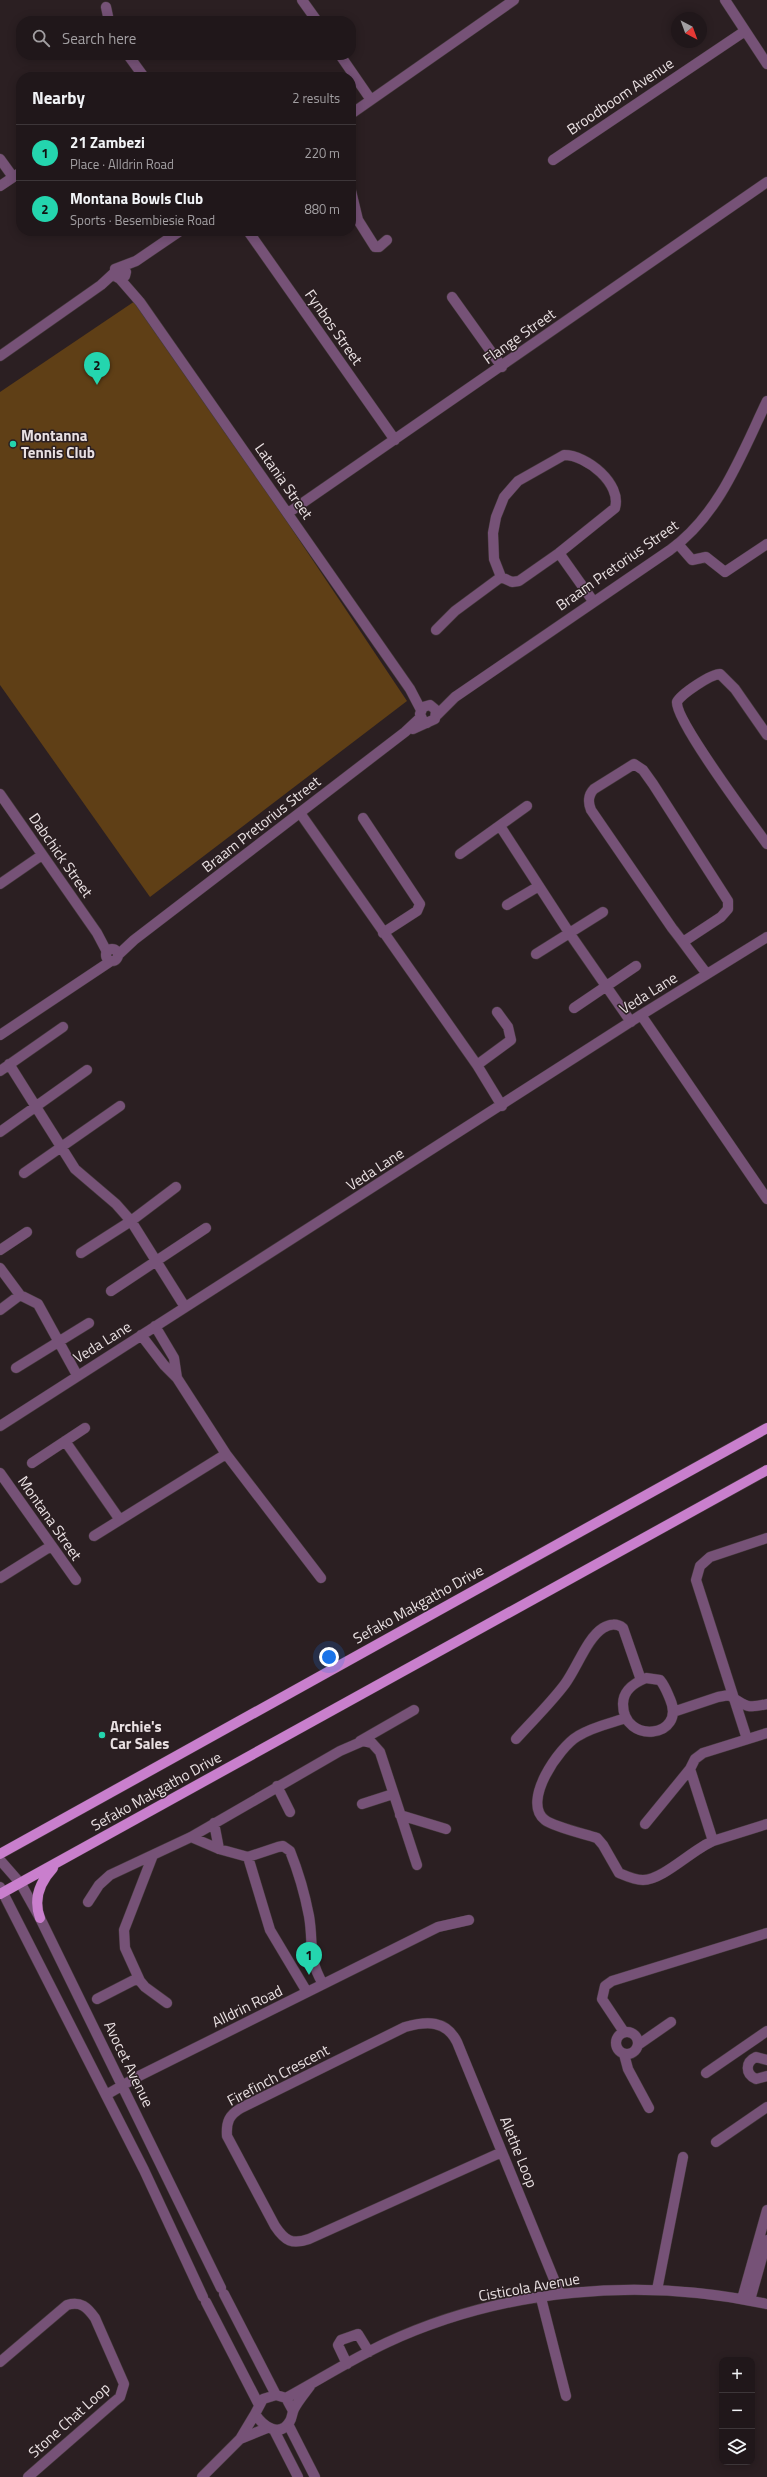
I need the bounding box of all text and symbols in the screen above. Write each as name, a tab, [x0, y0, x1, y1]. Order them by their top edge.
north arrow	[671, 12, 707, 48]
search box	[16, 16, 356, 60]
icon: search	[30, 27, 52, 49]
text: Search here	[62, 27, 136, 50]
street label: Broodboom Avenue	[562, 52, 678, 140]
text: Nearby	[32, 85, 85, 111]
text: 2 results	[292, 88, 340, 108]
text: 21 Zambezi	[70, 131, 145, 154]
text: 1	[41, 143, 49, 163]
text: 220 m	[304, 143, 340, 163]
text: Place · Alldrin Road	[70, 154, 174, 174]
text: Montana Bowls Club	[70, 187, 203, 210]
text: 2	[41, 199, 49, 219]
text: 880 m	[304, 199, 340, 219]
text: Sports · Besembiesie Road	[70, 210, 215, 230]
street label: Fynbos Street	[299, 284, 369, 370]
street label: Flange Street	[478, 302, 561, 370]
pin: 2	[84, 352, 110, 385]
place label: Montanna Tennis Club	[21, 424, 95, 464]
street label: Latania Street	[249, 438, 319, 524]
marker: Montanna Tennis Club	[8, 439, 18, 449]
street label: Braam Pretorius Street	[551, 513, 684, 616]
street label: Braam Pretorius Street	[197, 770, 326, 878]
street label: Dabchick Street	[23, 808, 99, 903]
street label: Veda Lane	[614, 966, 682, 1020]
street label: Veda Lane	[342, 1142, 408, 1196]
street label: Veda Lane	[68, 1315, 136, 1369]
street label: Montana Street	[12, 1471, 88, 1566]
street label: Sefako Makgatho Drive	[349, 1559, 487, 1649]
your location	[319, 1647, 339, 1667]
place label: Archie's Car Sales	[110, 1715, 169, 1755]
marker: Archie's Car Sales	[97, 1730, 107, 1740]
street label: Sefako Makgatho Drive	[87, 1746, 225, 1836]
pin: 1	[296, 1942, 322, 1975]
street label: Alldrin Road	[208, 1979, 286, 2033]
street label: Avocet Avenue	[98, 2017, 160, 2111]
street label: Firefinch Crescent	[223, 2038, 334, 2112]
street label: Alethe Loop	[494, 2113, 544, 2191]
street label: Cisticola Avenue	[477, 2267, 581, 2307]
map controls	[719, 2357, 755, 2465]
button: +	[719, 2357, 755, 2393]
street label: Stone Chat Loop	[23, 2377, 115, 2463]
button: −	[719, 2393, 755, 2429]
button: layers	[719, 2429, 755, 2465]

